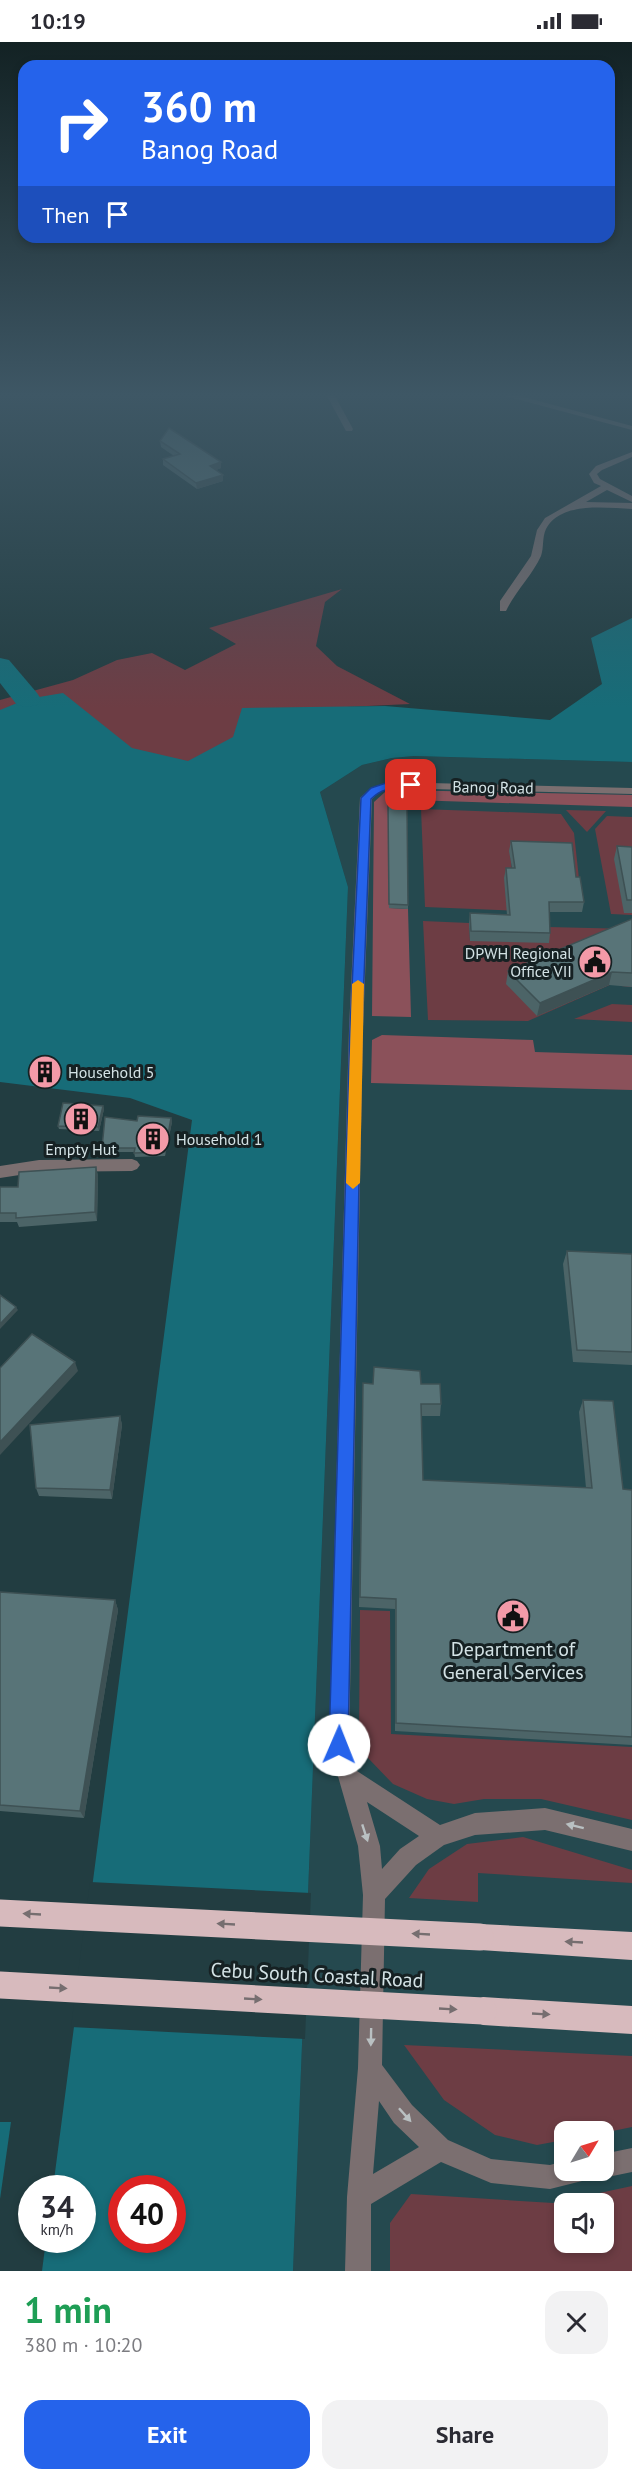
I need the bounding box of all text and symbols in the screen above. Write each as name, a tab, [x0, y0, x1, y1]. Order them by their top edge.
text: 10:19	[30, 7, 86, 35]
text: 360 m	[141, 79, 257, 134]
icon: right	[42, 84, 120, 162]
text: Banog Road	[141, 132, 278, 166]
icon: arrive	[101, 198, 134, 231]
text: Then	[42, 201, 89, 229]
pin	[385, 759, 436, 810]
icon: arrive	[394, 768, 427, 801]
street label: Banog Road	[452, 776, 534, 798]
place label: DPWH Regional Office VII	[465, 943, 572, 981]
public building icon: DPWH Regional Office VII	[577, 944, 613, 980]
building icon: Household 5	[27, 1054, 63, 1090]
place label: Household 5	[68, 1062, 154, 1082]
building icon: Empty Hut	[63, 1101, 99, 1137]
building icon: Household 1	[135, 1121, 171, 1157]
place label: Household 1	[176, 1129, 262, 1149]
place label: Empty Hut	[45, 1139, 117, 1159]
public building icon: Department of General Services	[495, 1598, 531, 1634]
place label: Department of General Services	[442, 1636, 584, 1685]
position arrow	[307, 1713, 371, 1777]
one-way arrow	[566, 1820, 584, 1830]
one-way arrow	[361, 1824, 370, 1842]
one-way arrow	[22, 1910, 41, 1919]
one-way arrow	[217, 1920, 236, 1929]
one-way arrow	[412, 1930, 431, 1939]
one-way arrow	[564, 1938, 583, 1947]
street label: Cebu South Coastal Road	[210, 1956, 424, 1994]
one-way arrow	[49, 1984, 68, 1993]
one-way arrow	[244, 1994, 263, 2003]
one-way arrow	[438, 2004, 457, 2014]
one-way arrow	[532, 2010, 551, 2019]
one-way arrow	[366, 2028, 375, 2047]
one-way arrow	[398, 2107, 412, 2122]
north arrow	[554, 2121, 614, 2181]
map controls	[554, 2121, 614, 2253]
speed limit sign: 40	[108, 2175, 186, 2253]
text: 34	[40, 2187, 74, 2226]
button: sound	[554, 2193, 614, 2253]
text: km/h	[41, 2220, 73, 2239]
text: 1 min	[24, 2286, 112, 2333]
button: close	[545, 2291, 608, 2354]
text: 380 m · 10:20	[24, 2332, 142, 2358]
button: Exit	[24, 2400, 310, 2469]
button: Share	[322, 2400, 608, 2469]

